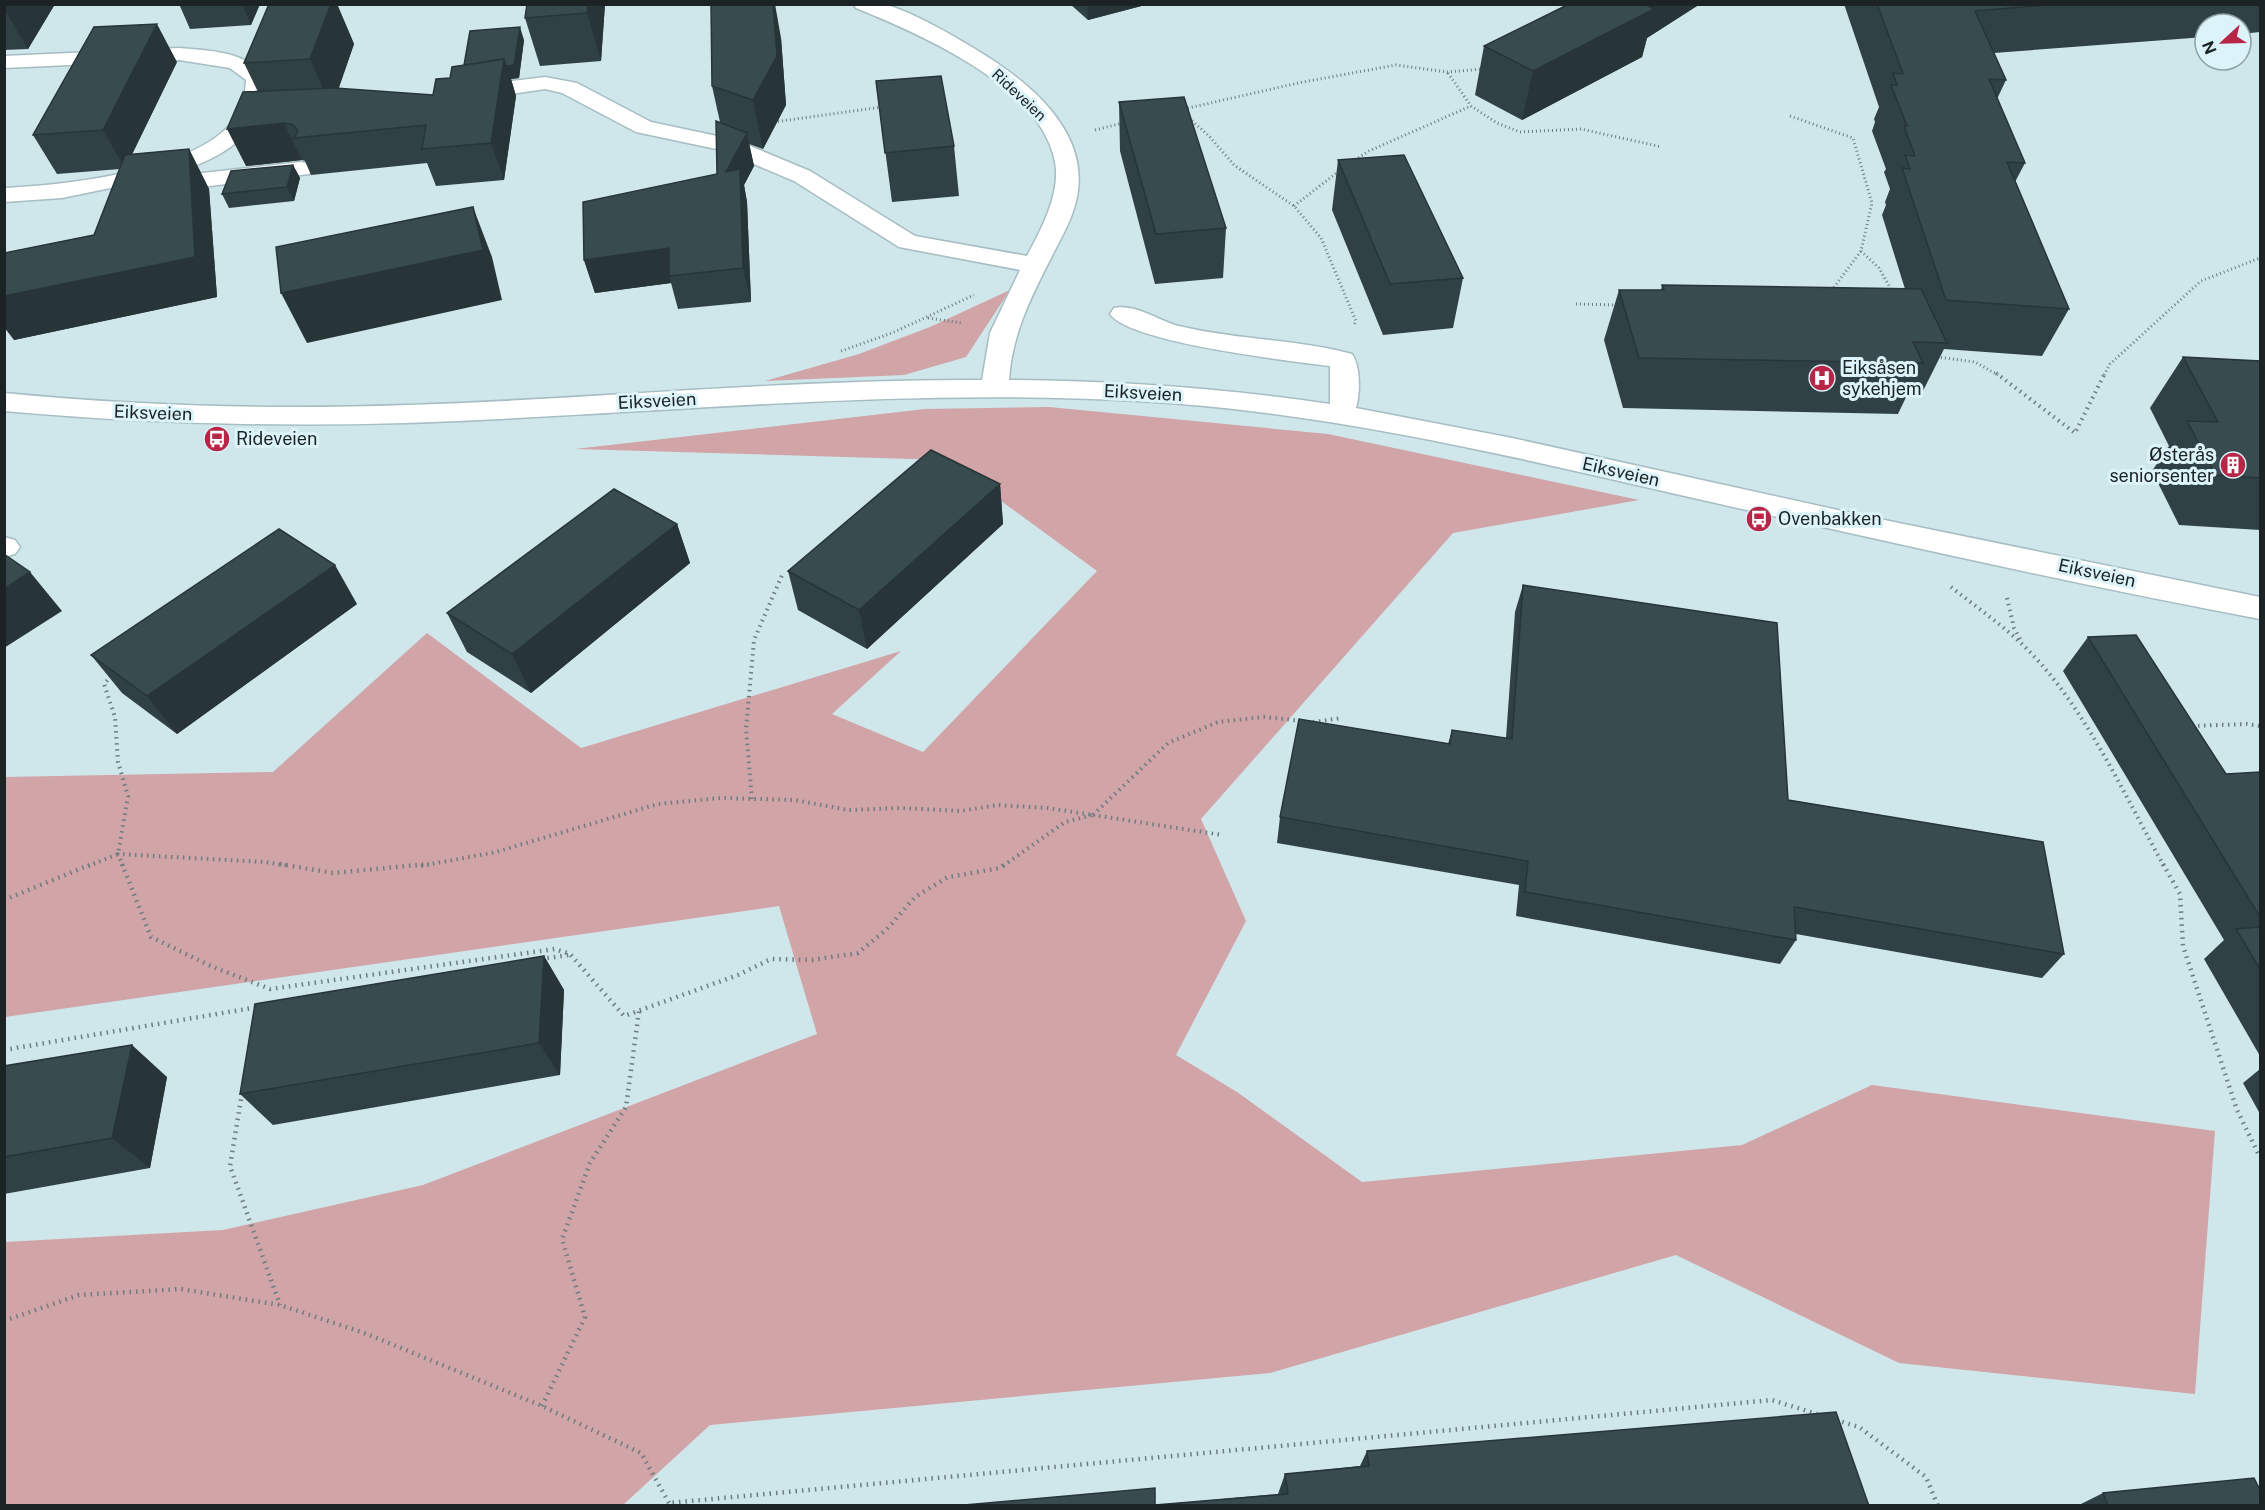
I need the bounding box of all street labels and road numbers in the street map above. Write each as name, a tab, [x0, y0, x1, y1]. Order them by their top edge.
street label: Rideveien	[989, 65, 1050, 124]
street label: Eiksveien	[1103, 380, 1183, 405]
street label: Eiksveien	[617, 388, 697, 413]
street label: Eiksveien	[113, 401, 193, 424]
street label: Eiksveien	[1580, 452, 1662, 491]
street label: Eiksveien	[2056, 554, 2138, 591]

